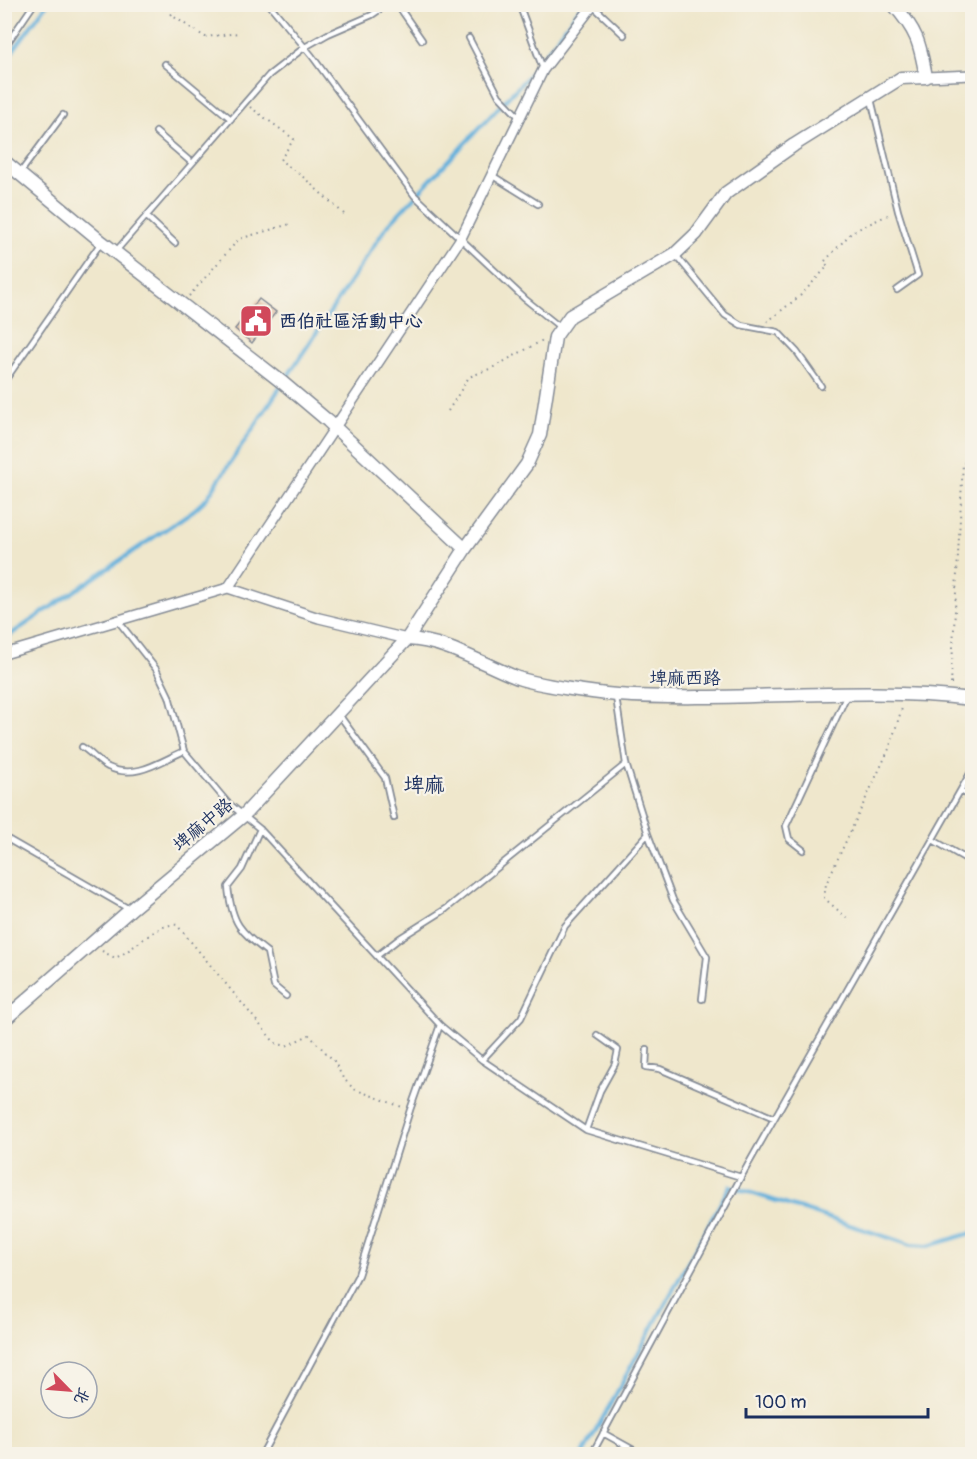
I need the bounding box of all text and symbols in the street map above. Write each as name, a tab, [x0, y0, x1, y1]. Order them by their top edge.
public building icon: 西伯社區活動中心	[238, 303, 274, 339]
place label: 西伯社區活動中心	[279, 310, 423, 333]
street label: 埤麻西路	[649, 667, 721, 690]
district label: 埤麻	[403, 772, 445, 799]
street label: 埤麻中路	[168, 793, 238, 857]
north arrow	[39, 1360, 99, 1420]
scale bar	[746, 1381, 928, 1419]
text: 北	[69, 1384, 94, 1407]
text: 100 m	[755, 1391, 807, 1414]

